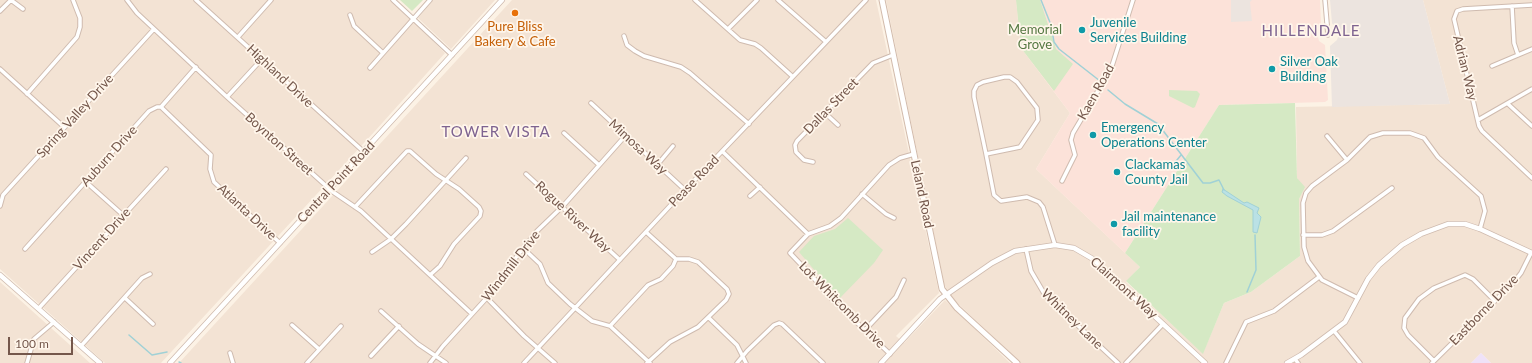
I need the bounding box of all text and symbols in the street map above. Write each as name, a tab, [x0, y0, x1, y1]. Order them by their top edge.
marker: Pure Bliss Bakery & Cafe	[510, 8, 520, 18]
place label: Juvenile Services Building	[1090, 15, 1186, 46]
place label: Pure Bliss Bakery & Cafe	[474, 19, 556, 50]
park label: Memorial Grove	[1008, 22, 1062, 53]
district label: HILLENDALE	[1262, 22, 1360, 40]
marker: Juvenile Services Building	[1077, 25, 1087, 35]
street label: Adrian Way	[1449, 34, 1481, 102]
street label: Highland Drive	[243, 41, 317, 111]
place label: Silver Oak Building	[1280, 54, 1338, 85]
street label: Kaen Road	[1074, 61, 1118, 123]
marker: Silver Oak Building	[1267, 64, 1277, 74]
street label: Spring Valley Drive	[33, 71, 117, 161]
street label: Dallas Street	[800, 75, 862, 137]
street label: Boynton Street	[242, 109, 316, 179]
street label: Mimosa Way	[606, 116, 670, 178]
place label: Emergency Operations Center	[1101, 120, 1207, 151]
street label: Auburn Drive	[78, 122, 140, 190]
district label: TOWER VISTA	[441, 123, 551, 141]
marker: Emergency Operations Center	[1088, 130, 1098, 140]
street label: Central Point Road	[294, 138, 378, 226]
street label: Pease Road	[666, 152, 722, 210]
place label: Clackamas County Jail	[1125, 157, 1188, 188]
street label: Leland Road	[907, 158, 937, 230]
marker: Clackamas County Jail	[1112, 167, 1122, 177]
street label: Rogue River Way	[532, 178, 614, 256]
street label: Atlanta Drive	[214, 181, 280, 243]
street label: Vincent Drive	[70, 205, 134, 273]
place label: Jail maintenance facility	[1122, 209, 1216, 240]
marker: Jail maintenance facility	[1109, 219, 1119, 229]
street label: Windmill Drive	[479, 228, 543, 304]
street label: Clairmont Way	[1087, 254, 1161, 322]
street label: Lot Whitcomb Drive	[796, 259, 888, 351]
street label: Eastborne Drive	[1446, 271, 1522, 349]
street label: Whitney Lane	[1038, 286, 1106, 352]
scale bar	[10, 329, 75, 355]
text: 100 m	[15, 336, 49, 351]

